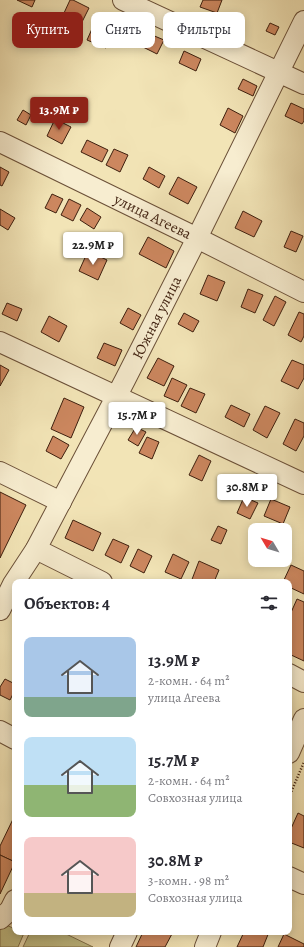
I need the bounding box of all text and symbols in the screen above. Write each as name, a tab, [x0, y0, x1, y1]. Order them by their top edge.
chip: Купить	[12, 12, 83, 48]
chip: Снять	[91, 12, 155, 48]
chip: Фильтры	[163, 12, 245, 48]
pin: 13.9M ₽	[22, 97, 96, 131]
text: 13.9M ₽	[39, 101, 79, 118]
street label: улица Агеева	[110, 189, 195, 244]
pin: 22.9M ₽	[56, 232, 130, 266]
text: 22.9M ₽	[72, 236, 114, 253]
street label: Южная улица	[127, 273, 186, 362]
pin: 15.7M ₽	[100, 402, 174, 436]
text: 15.7M ₽	[117, 406, 157, 423]
pin: 30.8M ₽	[210, 474, 284, 508]
text: 30.8M ₽	[226, 478, 268, 495]
north arrow	[248, 523, 292, 567]
map controls	[248, 523, 292, 567]
text: Объектов: 4	[24, 592, 110, 615]
icon: filters	[258, 592, 280, 614]
text: 13.9M ₽	[148, 649, 200, 672]
icon: home	[56, 653, 104, 701]
text: 2-комн. · 64 m²	[148, 672, 229, 689]
text: улица Агеева	[148, 689, 221, 706]
text: 15.7M ₽	[148, 749, 199, 772]
icon: home	[56, 753, 104, 801]
text: 2-комн. · 64 m²	[148, 772, 229, 789]
text: Совхозная улица	[148, 789, 243, 806]
text: 30.8M ₽	[148, 849, 203, 872]
icon: home	[56, 853, 104, 901]
text: 3-комн. · 98 m²	[148, 872, 229, 889]
text: Совхозная улица	[148, 889, 243, 906]

